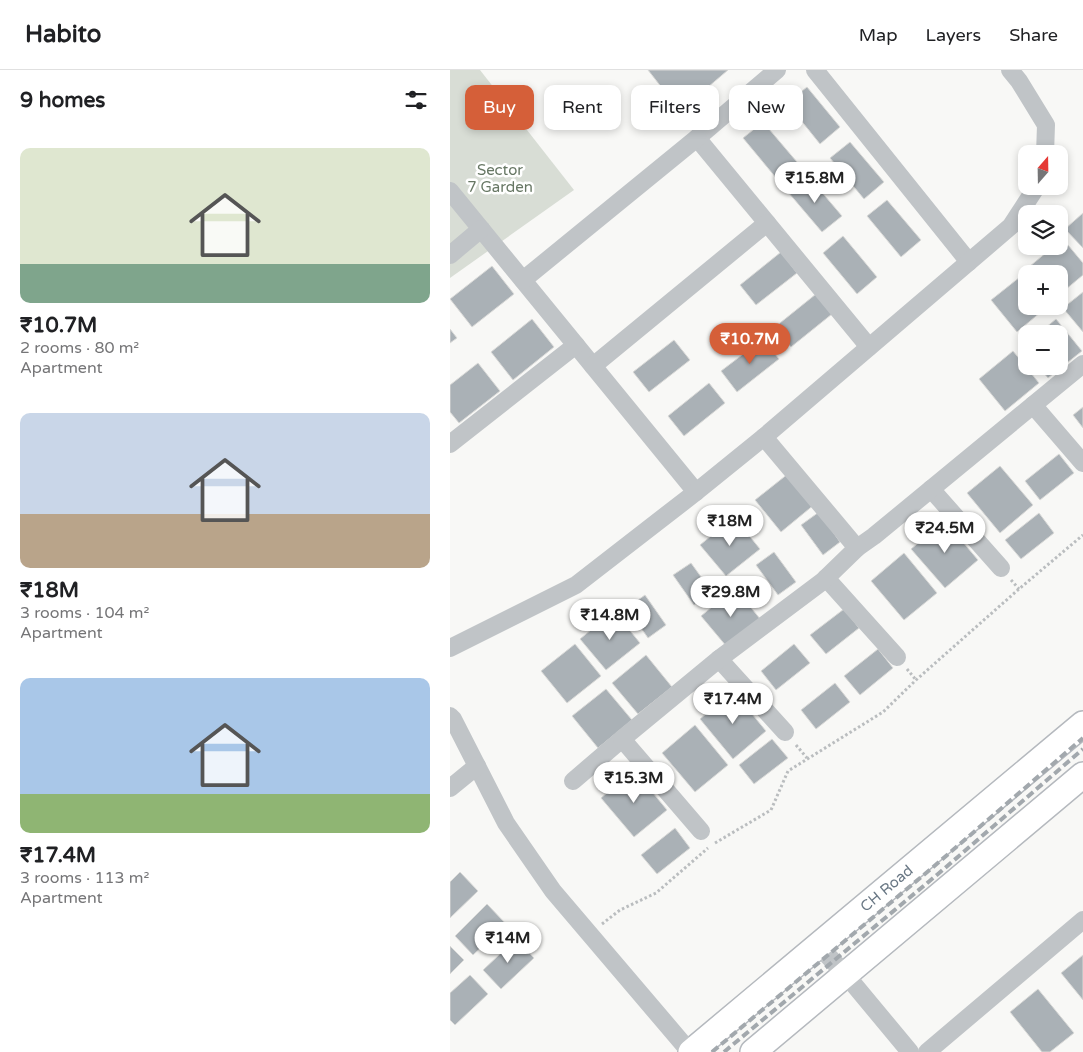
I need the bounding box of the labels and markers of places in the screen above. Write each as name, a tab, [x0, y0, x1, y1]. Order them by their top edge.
pin: ₹15.8M	[774, 162, 856, 204]
pin: ₹10.7M	[709, 322, 791, 365]
pin: ₹18M	[700, 504, 760, 547]
pin: ₹24.5M	[904, 512, 986, 554]
pin: ₹29.8M	[690, 576, 772, 618]
pin: ₹14.8M	[569, 598, 651, 641]
pin: ₹17.4M	[692, 682, 774, 725]
pin: ₹15.3M	[593, 762, 675, 804]
pin: ₹14M	[478, 922, 538, 964]

